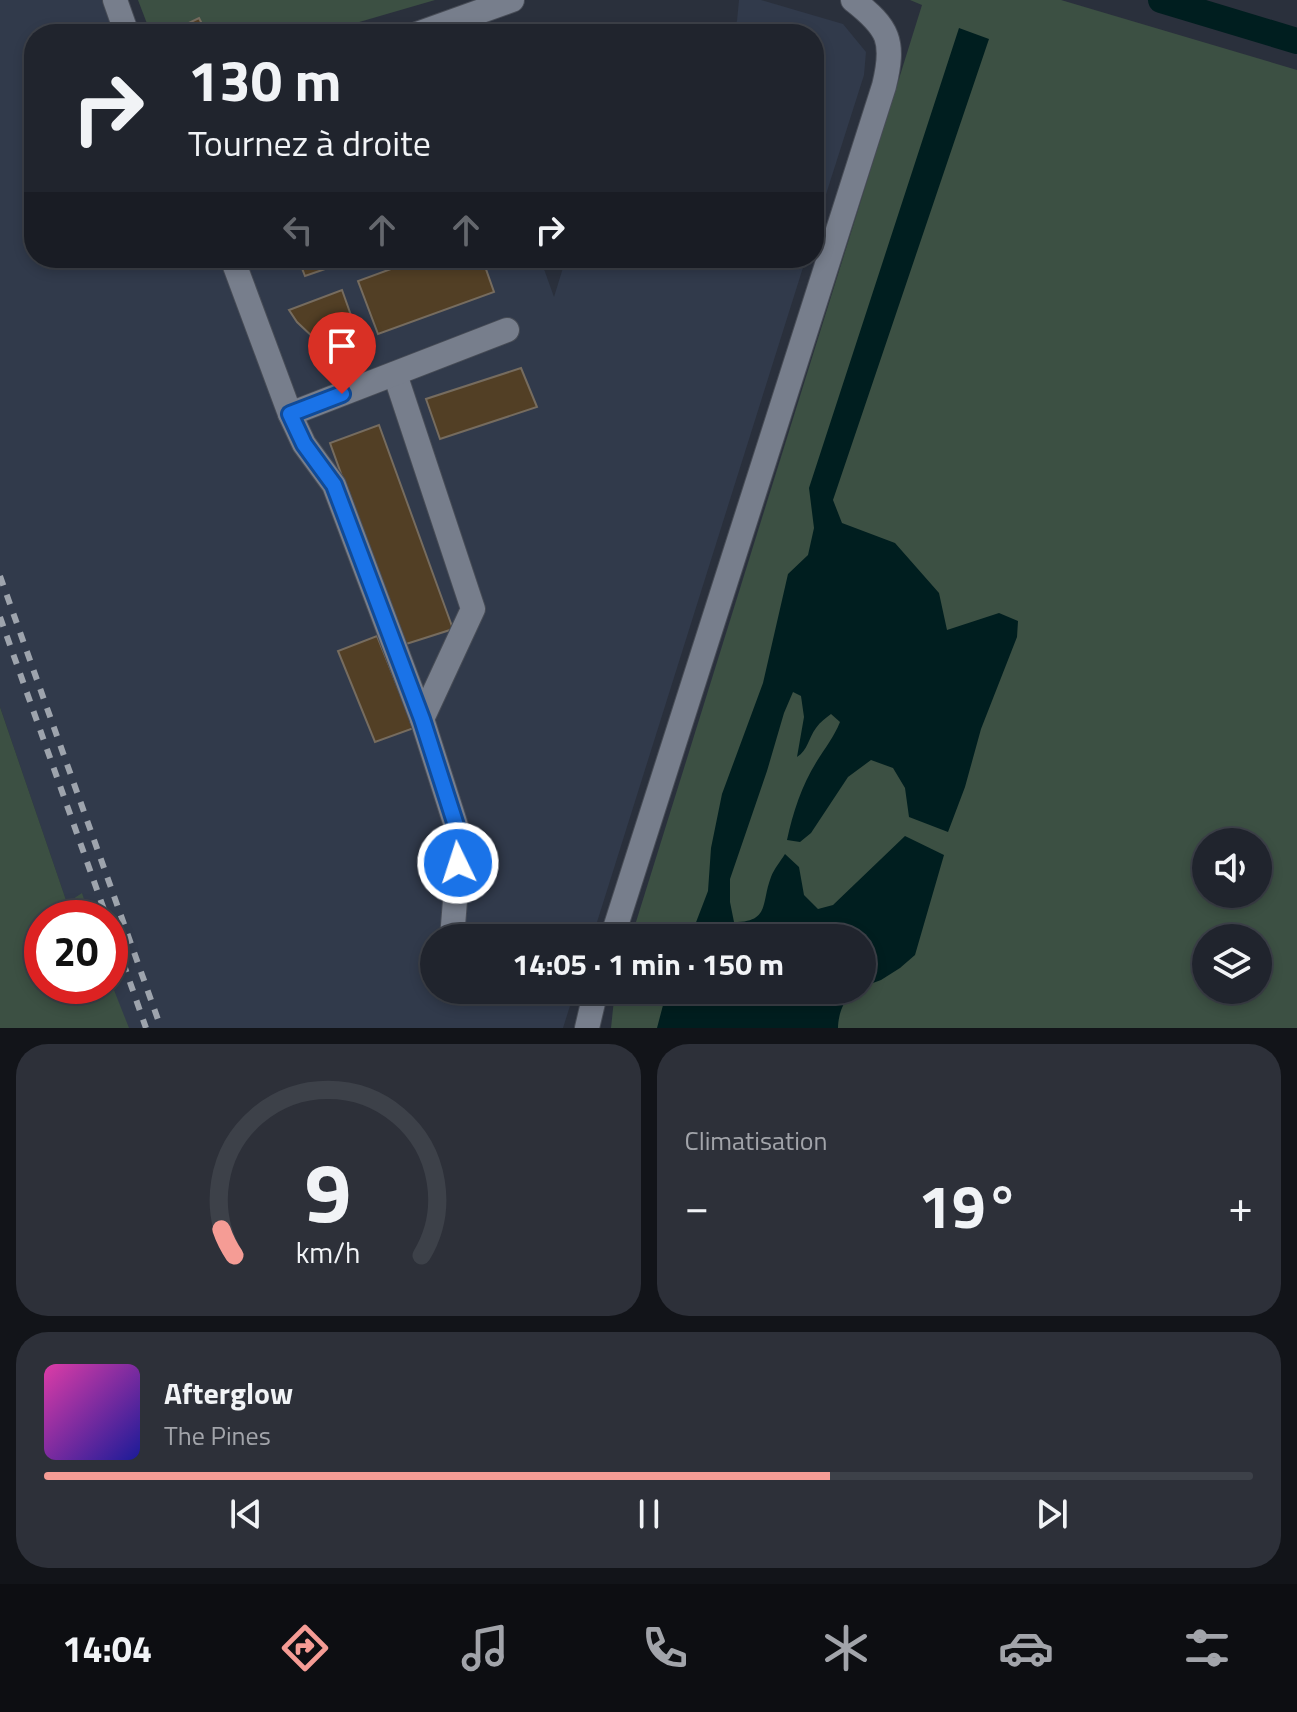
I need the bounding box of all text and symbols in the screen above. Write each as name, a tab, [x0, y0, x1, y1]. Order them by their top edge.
text: 130 m	[188, 38, 341, 123]
icon: right	[56, 56, 160, 160]
text: Tournez à droite	[188, 115, 431, 170]
icon: left	[276, 208, 320, 252]
icon: ahead	[360, 208, 404, 252]
icon: ahead	[444, 208, 488, 252]
icon: right	[528, 208, 572, 252]
pin	[308, 312, 376, 394]
icon: arrive	[320, 324, 364, 368]
position arrow	[416, 821, 500, 905]
map controls	[1192, 828, 1272, 1004]
button: sound	[1192, 828, 1272, 908]
speed limit sign: 20	[24, 900, 128, 1004]
button: layers	[1192, 924, 1272, 1004]
text: 14:05 · 1 min · 150 m	[512, 941, 784, 987]
text: Climatisation	[685, 1121, 828, 1160]
text: 9	[305, 1128, 352, 1254]
text: 19°	[918, 1160, 1019, 1251]
text: −	[685, 1172, 709, 1239]
text: +	[1228, 1172, 1253, 1239]
text: km/h	[296, 1231, 361, 1274]
text: Afterglow	[164, 1370, 293, 1416]
text: The Pines	[164, 1416, 271, 1455]
icon: previous	[224, 1492, 268, 1536]
icon: pause	[627, 1492, 671, 1536]
icon: next	[1030, 1492, 1074, 1536]
icon: directions	[277, 1620, 333, 1676]
icon: music	[457, 1620, 513, 1676]
icon: phone	[637, 1620, 693, 1676]
icon: climate	[818, 1620, 874, 1676]
icon: car	[998, 1620, 1054, 1676]
icon: filters	[1179, 1620, 1235, 1676]
text: 14:04	[62, 1621, 152, 1676]

